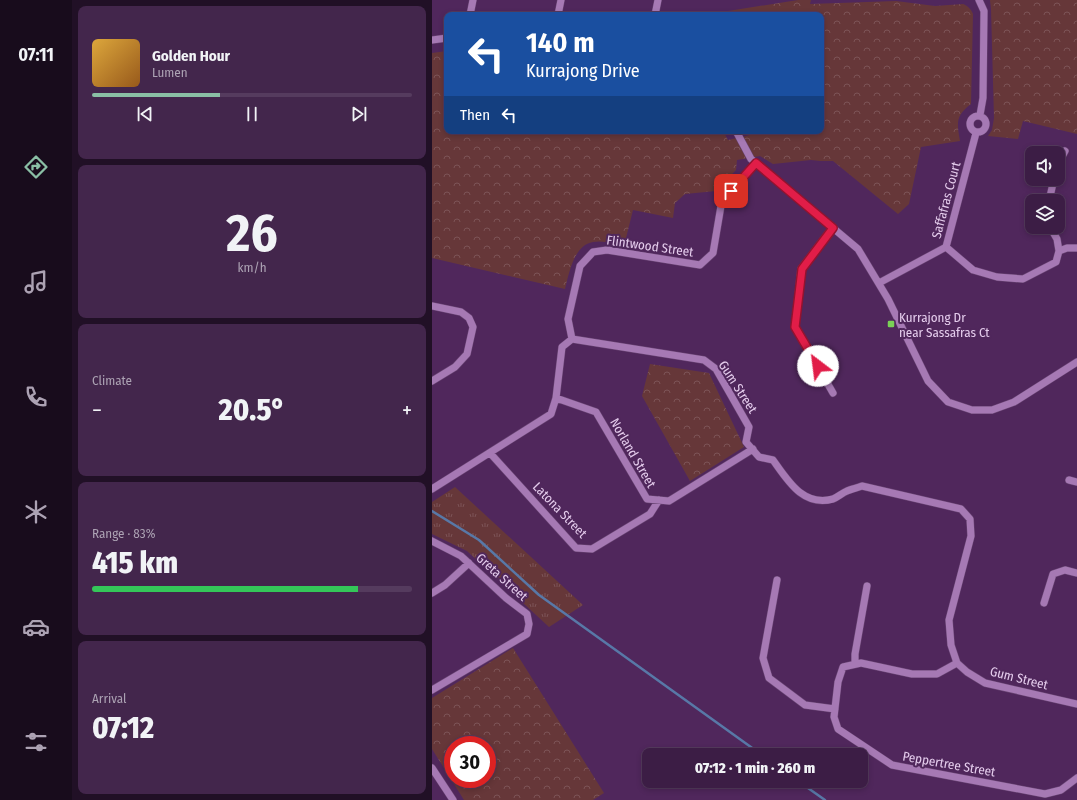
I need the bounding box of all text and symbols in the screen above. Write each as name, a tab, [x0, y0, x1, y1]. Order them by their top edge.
text: 140 m	[526, 26, 595, 59]
icon: left	[460, 28, 512, 80]
text: 07:11	[18, 44, 54, 66]
text: Golden Hour	[152, 47, 230, 65]
text: Kurrajong Drive	[526, 60, 640, 82]
text: Lumen	[152, 65, 188, 80]
icon: previous	[134, 103, 156, 125]
icon: pause	[241, 103, 263, 125]
icon: next	[348, 103, 370, 125]
icon: left	[498, 104, 520, 126]
text: Then	[460, 106, 490, 124]
map controls	[1025, 146, 1065, 234]
button: sound	[1025, 146, 1065, 186]
icon: directions	[22, 153, 50, 181]
street label: Saffafras Court	[929, 159, 964, 240]
pin	[714, 174, 748, 208]
icon: arrive	[720, 180, 742, 202]
button: layers	[1025, 194, 1065, 234]
text: 26	[226, 202, 278, 265]
street label: Flintwood Street	[606, 232, 695, 260]
text: km/h	[238, 260, 267, 275]
icon: music	[22, 268, 50, 296]
place label: Kurrajong Dr near Sassafras Ct	[899, 310, 990, 340]
marker: Kurrajong Dr near Sassafras Ct	[886, 319, 896, 329]
position arrow	[797, 345, 839, 387]
street label: Gum Street	[716, 358, 761, 417]
text: Climate	[92, 373, 132, 388]
icon: phone	[22, 383, 50, 411]
text: 20.5°	[219, 392, 285, 428]
text: −	[92, 397, 102, 424]
text: +	[402, 397, 412, 424]
street label: Norland Street	[607, 416, 659, 491]
street label: Latona Street	[530, 479, 591, 541]
icon: climate	[22, 498, 50, 526]
text: Range · 83%	[92, 526, 155, 541]
text: 415 km	[92, 545, 178, 581]
street label: Greta Street	[473, 550, 531, 604]
icon: car	[22, 613, 50, 641]
street label: Gum Street	[988, 664, 1050, 693]
text: Arrival	[92, 691, 126, 706]
text: 07:12	[92, 710, 154, 746]
icon: filters	[22, 728, 50, 756]
speed limit sign: 30	[444, 736, 496, 788]
street label: Peppertree Street	[901, 748, 997, 780]
text: 07:12 · 1 min · 260 m	[695, 759, 815, 777]

